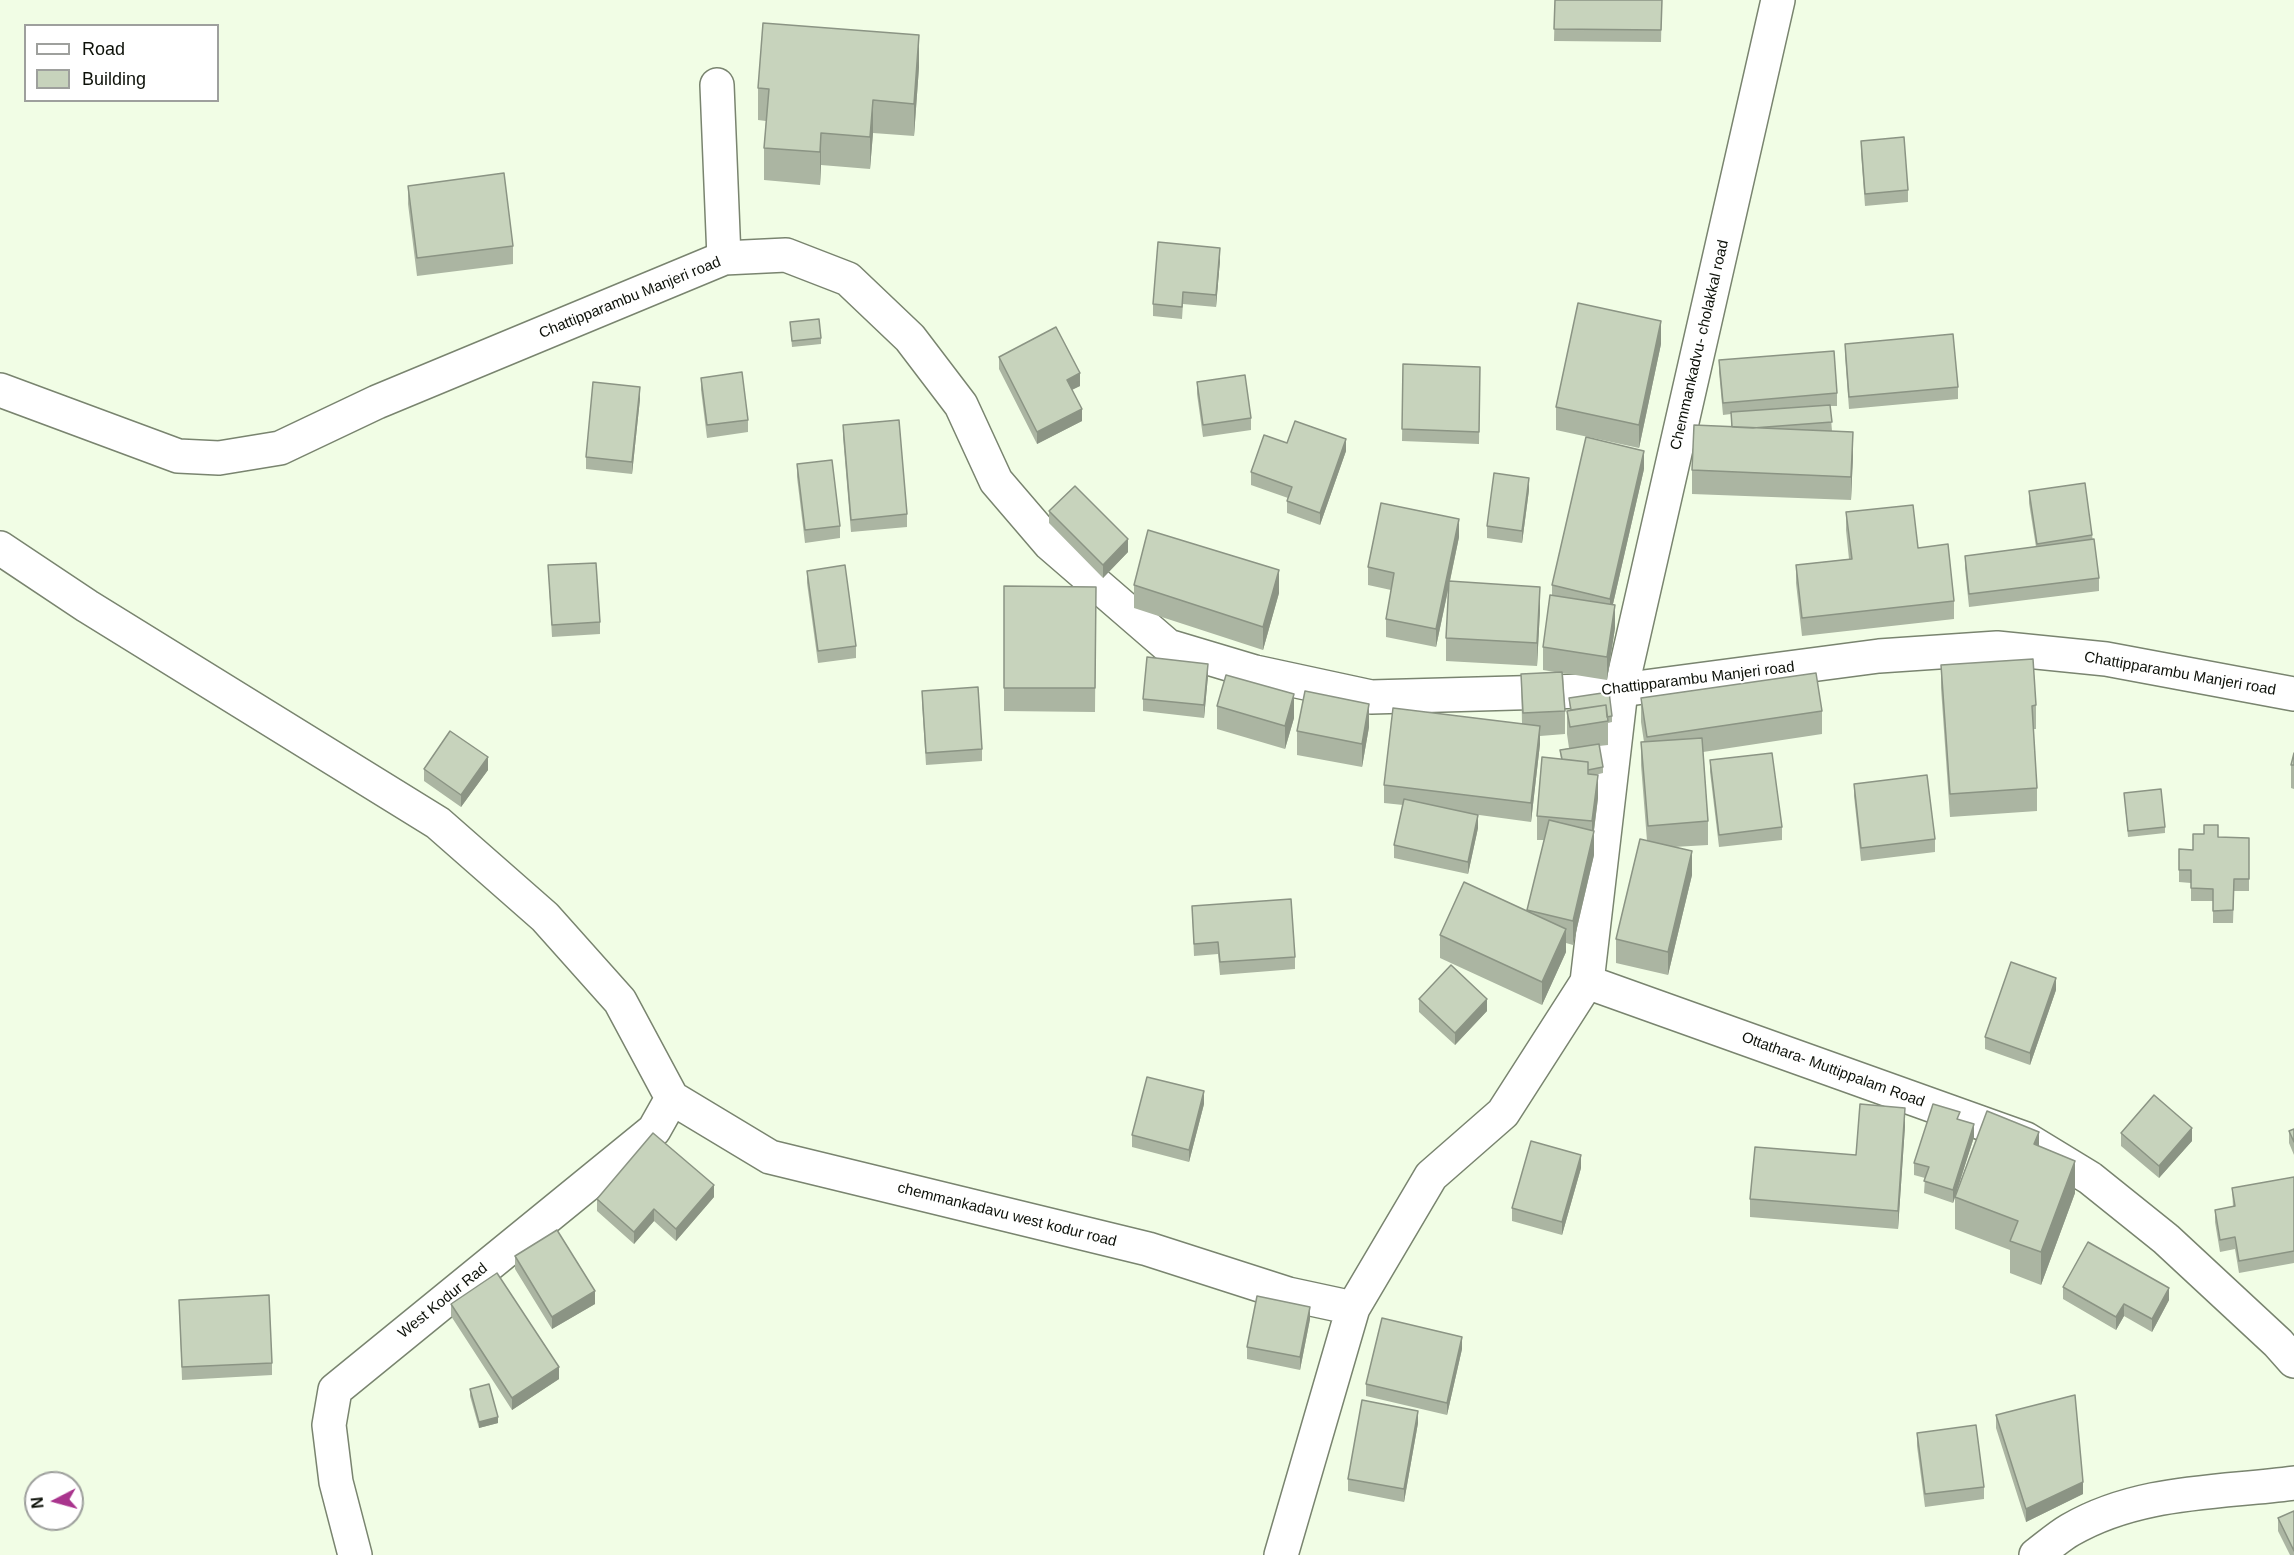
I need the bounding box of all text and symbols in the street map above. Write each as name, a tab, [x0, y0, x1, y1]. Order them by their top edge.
legend	[24, 24, 219, 102]
text: Road	[82, 39, 125, 59]
text: Building	[82, 69, 146, 89]
street label: Chemmankadvu- cholakkal road	[1667, 238, 1733, 452]
street label: Chattipparambu Manjeri road	[537, 253, 723, 343]
street label: Chattipparambu Manjeri road	[2083, 648, 2277, 700]
street label: Chattipparambu Manjeri road	[1600, 658, 1796, 700]
street label: Ottathara- Muttippalam Road	[1739, 1028, 1927, 1112]
street label: chemmankadavu west kodur road	[896, 1179, 1118, 1251]
street label: West Kodur Rad	[395, 1259, 491, 1343]
north arrow	[24, 1471, 84, 1531]
text: N	[29, 1496, 47, 1509]

